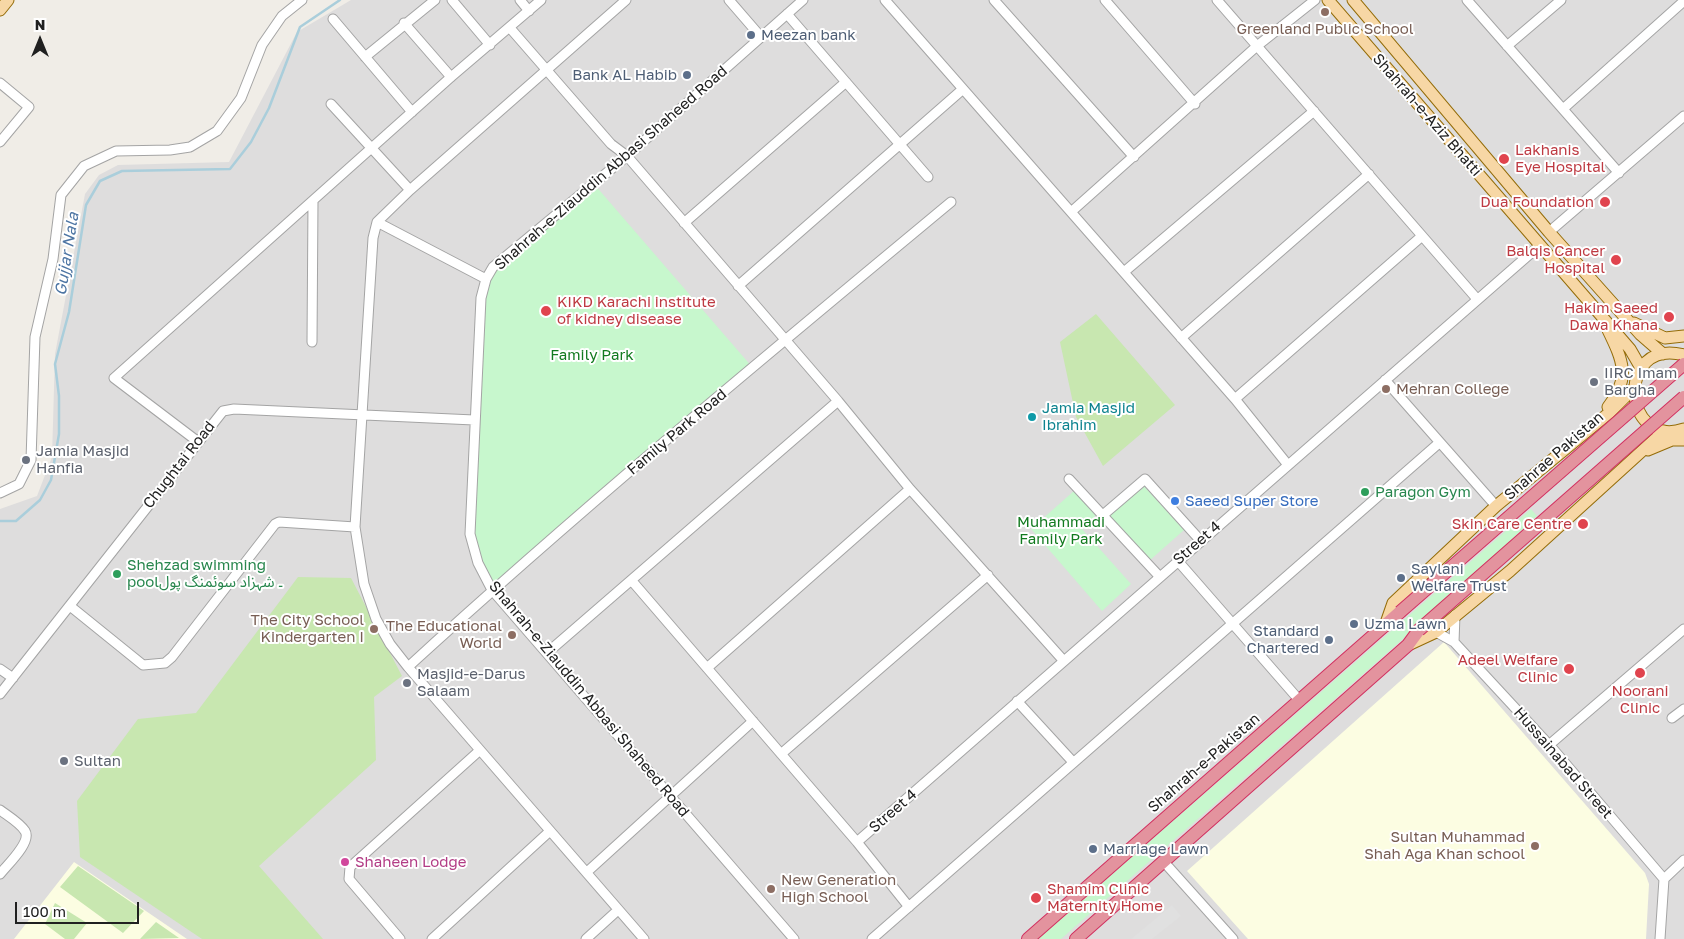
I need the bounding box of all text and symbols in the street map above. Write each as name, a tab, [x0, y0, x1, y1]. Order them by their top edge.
marker: Greenland Public School	[1319, 6, 1331, 18]
north arrow	[15, 15, 65, 65]
text: N	[35, 16, 45, 33]
place label: Greenland Public School	[1236, 20, 1414, 38]
place label: Meezan bank	[761, 26, 856, 44]
marker: Meezan bank	[745, 29, 757, 41]
street label: Shahrah-e-Aziz Bhatti	[1369, 50, 1485, 180]
street label: Shahrah-e-Ziauddin Abbasi Shaheed Road	[491, 62, 731, 274]
place label: Bank AL Habib	[572, 66, 677, 84]
marker: Bank AL Habib	[681, 69, 693, 81]
place label: Lakhanis Eye Hospital	[1515, 141, 1605, 176]
marker: Lakhanis Eye Hospital	[1497, 152, 1511, 166]
place label: Dua Foundation	[1480, 193, 1594, 211]
marker: Dua Foundation	[1598, 195, 1612, 209]
water label: Gujjar Nala	[51, 211, 83, 297]
place label: Balqis Cancer Hospital	[1506, 242, 1605, 277]
marker: Balqis Cancer Hospital	[1609, 253, 1623, 267]
place label: KIKD Karachi institute of kidney disease	[557, 293, 716, 328]
place label: Hakim Saeed Dawa Khana	[1564, 299, 1658, 334]
marker: KIKD Karachi institute of kidney disease	[539, 304, 553, 318]
marker: Hakim Saeed Dawa Khana	[1662, 310, 1676, 324]
park label: Family Park	[550, 346, 634, 364]
place label: IIRC Imam Bargha	[1604, 364, 1677, 399]
marker: IIRC Imam Bargha	[1588, 376, 1600, 388]
place label: Mehran College	[1396, 380, 1509, 398]
marker: Mehran College	[1380, 383, 1392, 395]
street label: Family Park Road	[624, 385, 730, 479]
place label: Jamia Masjid Ibrahim	[1042, 399, 1135, 434]
street label: Shahrae Pakistan	[1501, 408, 1607, 504]
marker: Jamia Masjid Ibrahim	[1026, 411, 1038, 423]
street label: Chughtai Road	[139, 418, 219, 512]
place label: Jamia Masjid Hanfia	[36, 442, 129, 477]
marker: Jamia Masjid Hanfia	[20, 454, 32, 466]
place label: Paragon Gym	[1375, 483, 1471, 501]
marker: Paragon Gym	[1359, 486, 1371, 498]
place label: Saeed Super Store	[1185, 492, 1318, 510]
marker: Saeed Super Store	[1169, 495, 1181, 507]
park label: Muhammadi Family Park	[1017, 513, 1105, 548]
place label: Skin Care Centre	[1452, 515, 1572, 533]
street label: Street 4	[1169, 517, 1225, 569]
marker: Skin Care Centre	[1576, 517, 1590, 531]
place label: Shehzad swimming pool۔ شہزاد سوئمنگ پول	[127, 556, 283, 591]
place label: Saylani Welfare Trust	[1411, 560, 1507, 595]
marker: Shehzad swimming pool۔ شہزاد سوئمنگ پول	[111, 568, 123, 580]
marker: Saylani Welfare Trust	[1395, 572, 1407, 584]
street label: Shahrah-e-Ziauddin Abbasi Shaheed Road	[485, 577, 693, 821]
place label: The City School Kindergarten I	[251, 611, 364, 646]
place label: Uzma Lawn	[1364, 615, 1446, 633]
place label: The Educational World	[386, 617, 502, 652]
marker: Uzma Lawn	[1348, 618, 1360, 630]
place label: Standard Chartered	[1247, 622, 1319, 657]
marker: The City School Kindergarten I	[368, 623, 380, 635]
marker: The Educational World	[506, 629, 518, 641]
marker: Standard Chartered	[1323, 634, 1335, 646]
place label: Adeel Welfare Clinic	[1458, 651, 1558, 686]
marker: Adeel Welfare Clinic	[1562, 662, 1576, 676]
place label: Masjid-e-Darus Salaam	[417, 665, 526, 700]
marker: Noorani Clinic	[1633, 666, 1647, 680]
marker: Masjid-e-Darus Salaam	[401, 677, 413, 689]
place label: Noorani Clinic	[1612, 682, 1668, 717]
street label: Hussainabad Street	[1510, 704, 1616, 822]
street label: Shahrah-e-Pakistan	[1144, 710, 1264, 816]
place label: Sultan	[74, 752, 121, 770]
marker: Sultan	[58, 755, 70, 767]
street label: Street 4	[865, 785, 921, 837]
place label: Sultan Muhammad Shah Aga Khan school	[1364, 828, 1525, 863]
place label: Marriage Lawn	[1103, 840, 1209, 858]
marker: Sultan Muhammad Shah Aga Khan school	[1529, 840, 1541, 852]
marker: Marriage Lawn	[1087, 843, 1099, 855]
place label: Shaheen Lodge	[355, 853, 466, 871]
marker: Shaheen Lodge	[339, 856, 351, 868]
place label: New Generation High School	[781, 871, 896, 906]
place label: Shamim Clinic Maternity Home	[1047, 880, 1163, 915]
marker: New Generation High School	[765, 883, 777, 895]
marker: Shamim Clinic Maternity Home	[1029, 891, 1043, 905]
scale bar	[18, 892, 141, 924]
text: 100 m	[23, 902, 66, 920]

